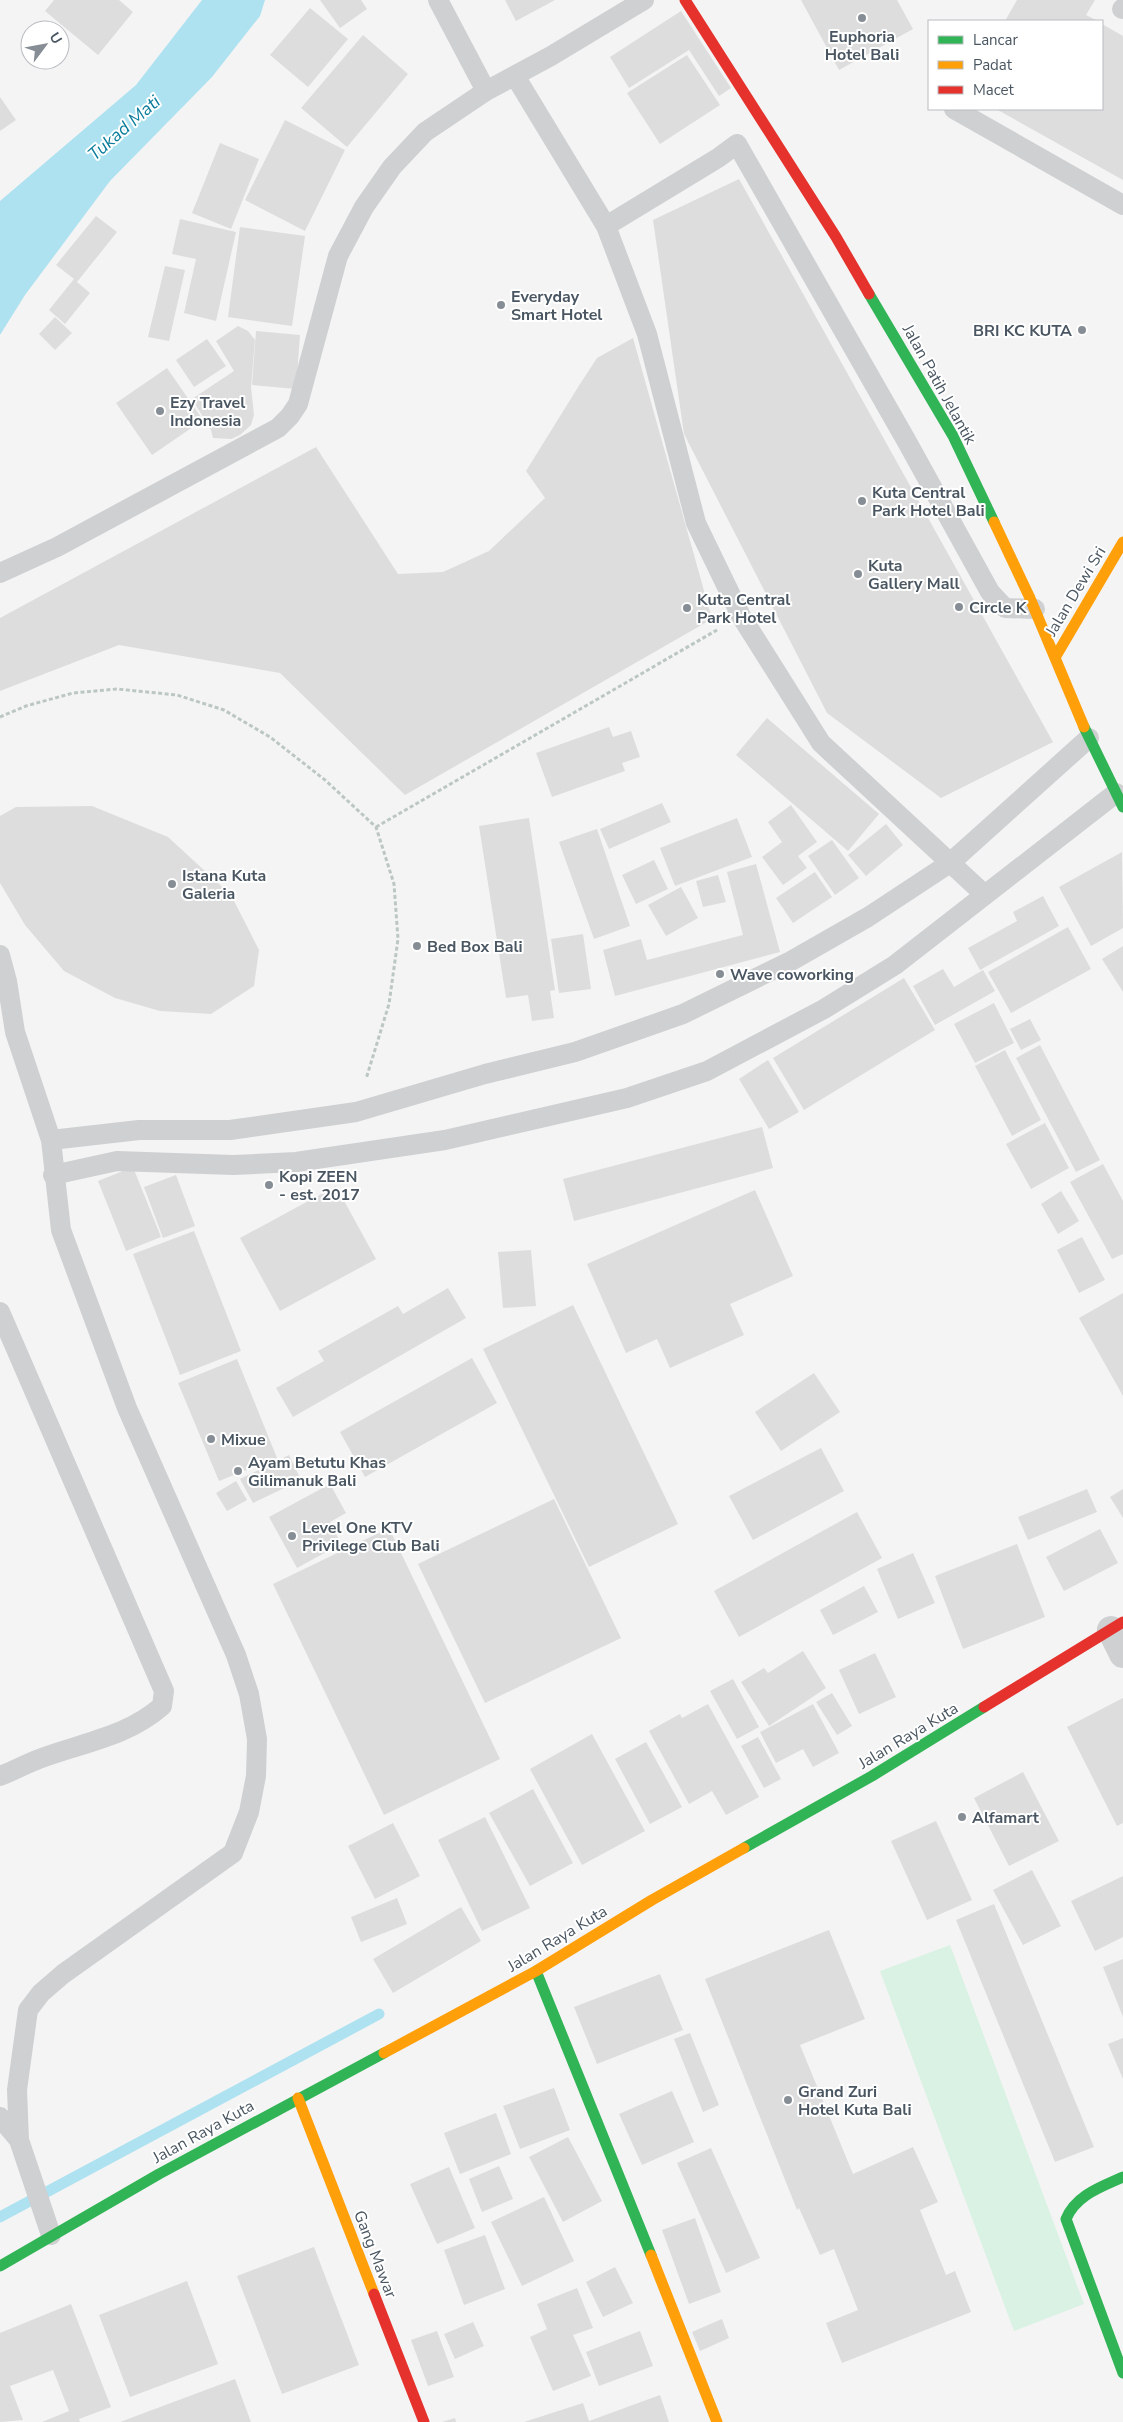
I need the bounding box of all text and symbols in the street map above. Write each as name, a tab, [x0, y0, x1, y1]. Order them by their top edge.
marker: Euphoria Hotel Bali	[856, 12, 868, 24]
north arrow	[20, 20, 70, 70]
legend	[928, 20, 1103, 110]
place label: Euphoria Hotel Bali	[825, 26, 899, 66]
text: U	[45, 29, 66, 48]
text: Lancar	[973, 30, 1018, 50]
text: Padat	[973, 55, 1013, 75]
text: Macet	[973, 80, 1015, 100]
water label: Tukad Mati	[83, 89, 166, 166]
place label: Everyday Smart Hotel	[511, 286, 602, 326]
marker: Everyday Smart Hotel	[495, 299, 507, 311]
street label: Jalan Patih Jelantik	[897, 320, 982, 449]
place label: BRI KC KUTA	[973, 320, 1072, 342]
marker: BRI KC KUTA	[1076, 324, 1088, 336]
place label: Ezy Travel Indonesia	[170, 392, 245, 432]
marker: Ezy Travel Indonesia	[154, 405, 166, 417]
place label: Kuta Central Park Hotel Bali	[872, 482, 985, 522]
marker: Kuta Central Park Hotel Bali	[856, 495, 868, 507]
street label: Jalan Dewi Sri	[1040, 543, 1111, 641]
place label: Kuta Gallery Mall	[868, 555, 960, 595]
marker: Kuta Gallery Mall	[852, 568, 864, 580]
place label: Kuta Central Park Hotel	[697, 589, 790, 629]
place label: Circle K	[969, 597, 1028, 619]
marker: Circle K	[953, 601, 965, 613]
marker: Kuta Central Park Hotel	[681, 602, 693, 614]
place label: Istana Kuta Galeria	[182, 865, 266, 905]
marker: Istana Kuta Galeria	[166, 878, 178, 890]
place label: Bed Box Bali	[427, 936, 523, 958]
marker: Bed Box Bali	[411, 940, 423, 952]
place label: Wave coworking	[730, 964, 854, 986]
marker: Wave coworking	[714, 968, 726, 980]
place label: Kopi ZEEN - est. 2017	[279, 1166, 360, 1206]
marker: Kopi ZEEN - est. 2017	[263, 1179, 275, 1191]
place label: Mixue	[221, 1429, 266, 1451]
marker: Mixue	[205, 1433, 217, 1445]
place label: Ayam Betutu Khas Gilimanuk Bali	[248, 1452, 386, 1492]
marker: Ayam Betutu Khas Gilimanuk Bali	[232, 1465, 244, 1477]
place label: Level One KTV Privilege Club Bali	[302, 1517, 440, 1557]
marker: Level One KTV Privilege Club Bali	[286, 1530, 298, 1542]
street label: Jalan Raya Kuta	[854, 1697, 962, 1775]
place label: Alfamart	[972, 1807, 1040, 1829]
marker: Alfamart	[956, 1811, 968, 1823]
street label: Jalan Raya Kuta	[503, 1900, 611, 1978]
place label: Grand Zuri Hotel Kuta Bali	[798, 2081, 912, 2121]
marker: Grand Zuri Hotel Kuta Bali	[782, 2094, 794, 2106]
street label: Jalan Raya Kuta	[148, 2095, 258, 2169]
street label: Gang Mawar	[348, 2207, 402, 2302]

